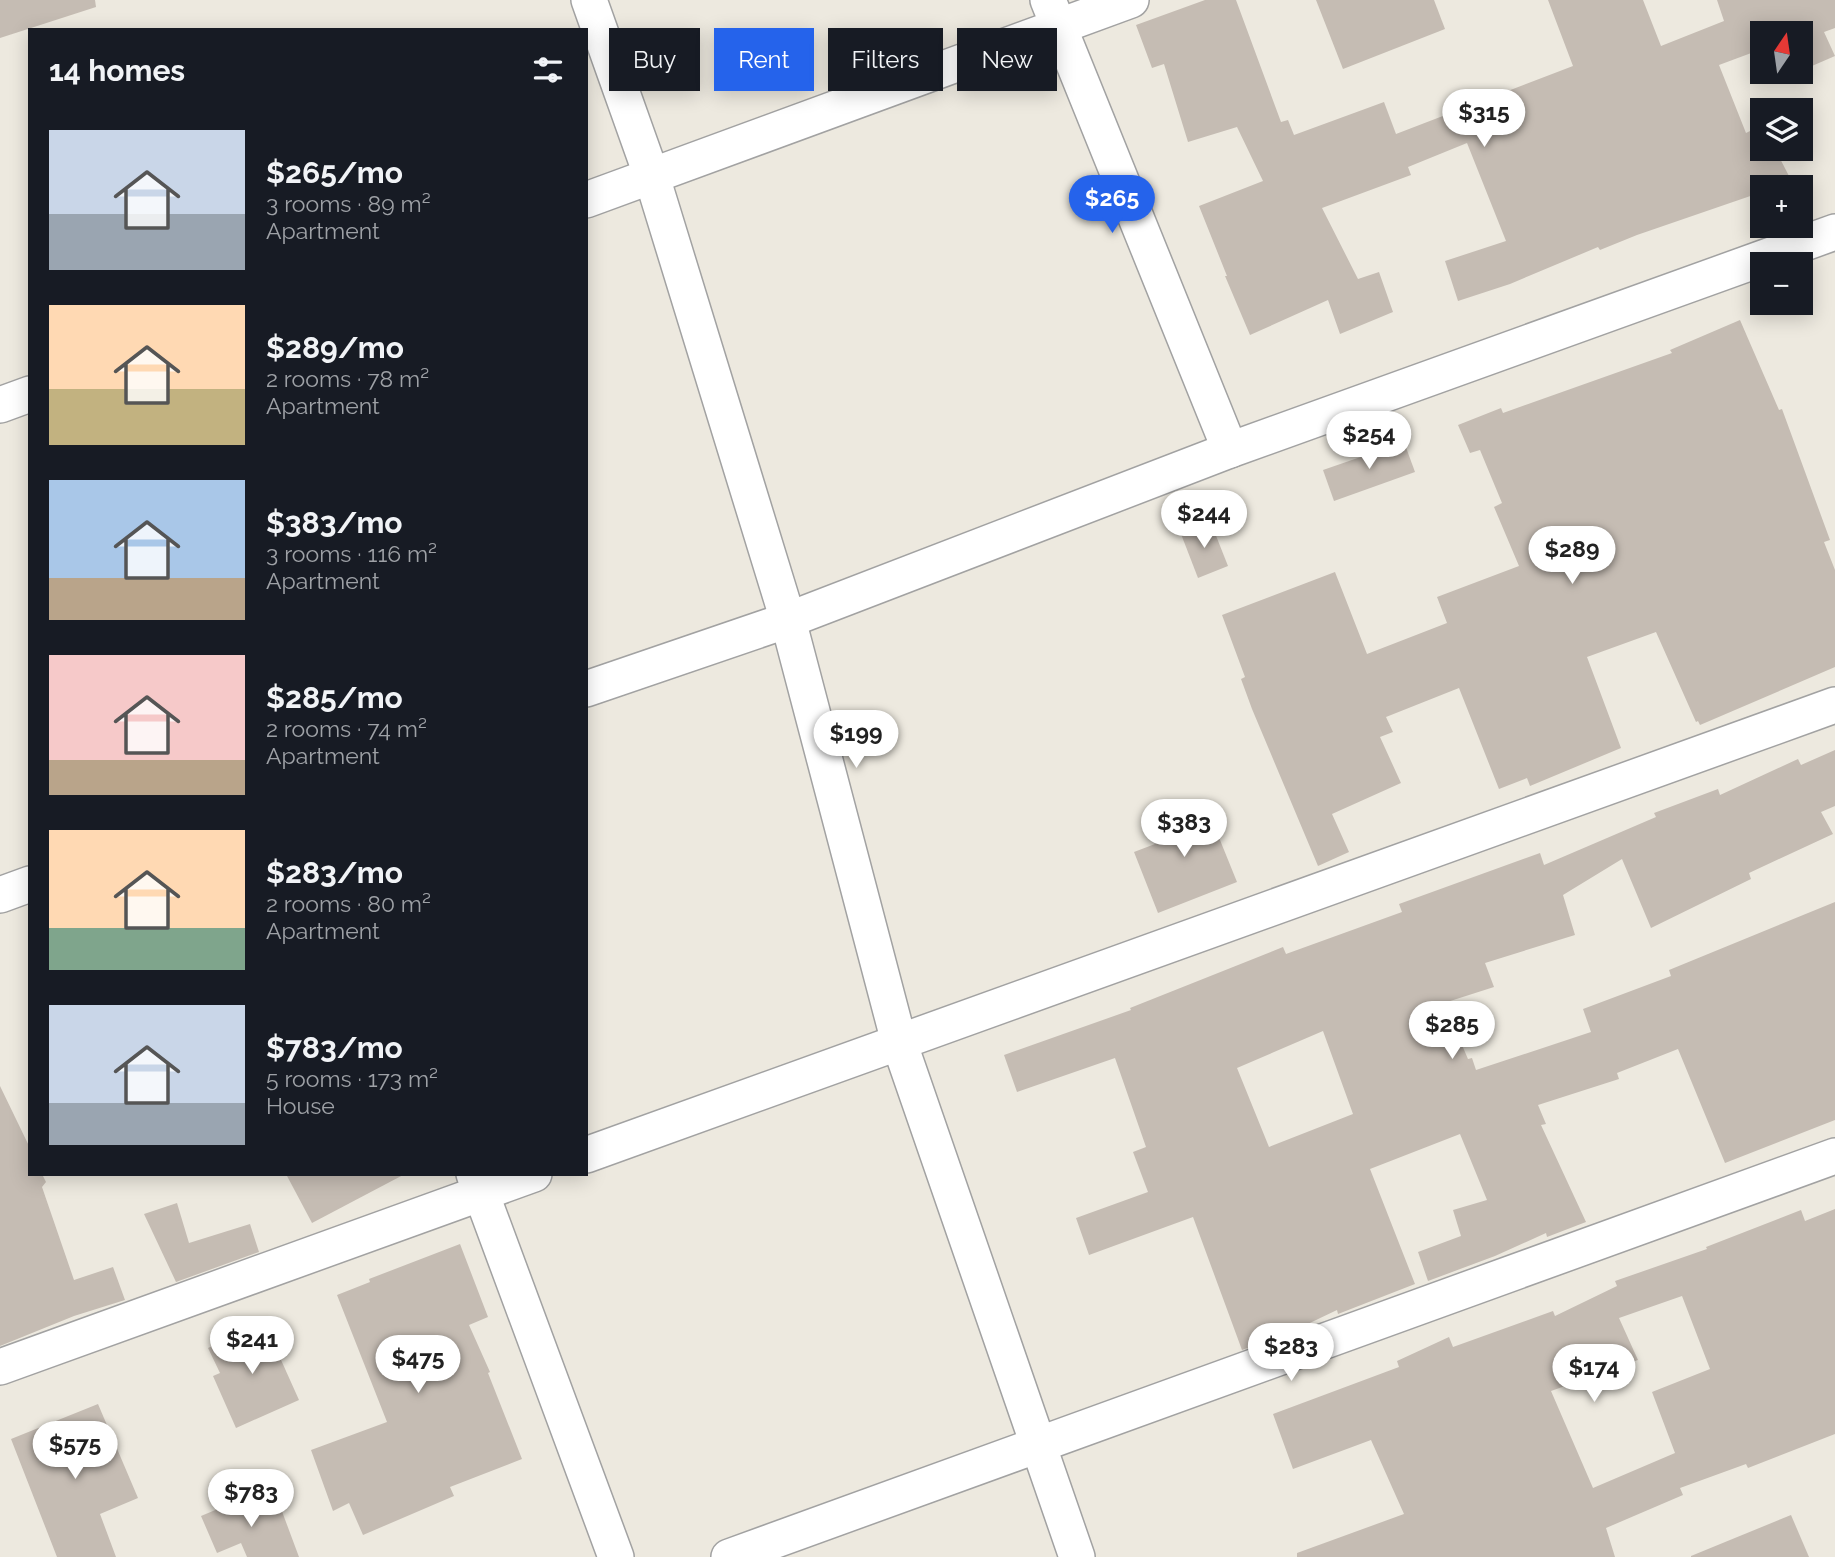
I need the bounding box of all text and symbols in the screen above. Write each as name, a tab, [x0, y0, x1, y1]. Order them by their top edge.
north arrow	[1750, 21, 1813, 84]
map controls	[1750, 21, 1813, 315]
chip: Buy	[609, 28, 700, 91]
chip: Rent	[714, 28, 814, 91]
chip: Filters	[828, 28, 943, 91]
chip: New	[957, 28, 1057, 91]
icon: filters	[529, 51, 567, 89]
text: 14 homes	[49, 53, 185, 88]
pin: $315	[1443, 90, 1525, 149]
text: $315	[1458, 98, 1510, 125]
button: layers	[1750, 98, 1813, 161]
text: $265/mo	[266, 155, 403, 190]
icon: home	[105, 158, 189, 242]
button: +	[1750, 175, 1813, 238]
pin: $265	[1071, 176, 1153, 235]
text: $265	[1085, 184, 1139, 211]
text: 3 rooms · 89 m²	[266, 190, 431, 217]
text: Apartment	[266, 217, 380, 244]
button: −	[1750, 252, 1813, 315]
text: $289/mo	[266, 330, 404, 365]
icon: home	[105, 333, 189, 417]
text: 2 rooms · 78 m²	[266, 365, 429, 392]
text: Apartment	[266, 392, 380, 419]
pin: $254	[1328, 412, 1410, 471]
text: $254	[1342, 420, 1396, 447]
pin: $244	[1163, 490, 1245, 550]
text: $244	[1177, 499, 1231, 526]
text: $383/mo	[266, 505, 403, 540]
icon: home	[105, 508, 189, 592]
pin: $289	[1531, 526, 1613, 586]
text: $289	[1545, 535, 1600, 562]
text: 3 rooms · 116 m²	[266, 540, 437, 567]
text: Apartment	[266, 567, 380, 594]
text: $285/mo	[266, 680, 403, 715]
icon: home	[105, 683, 189, 767]
pin: $199	[815, 710, 897, 770]
text: 2 rooms · 74 m²	[266, 715, 427, 742]
text: $199	[829, 719, 883, 746]
text: Apartment	[266, 742, 380, 769]
pin: $383	[1143, 800, 1225, 859]
text: $383	[1157, 808, 1211, 835]
text: $283/mo	[266, 855, 403, 890]
icon: home	[105, 858, 189, 942]
text: 2 rooms · 80 m²	[266, 890, 431, 917]
text: Apartment	[266, 917, 380, 944]
pin: $285	[1411, 1002, 1493, 1061]
text: $285	[1425, 1010, 1479, 1037]
text: $783/mo	[266, 1030, 403, 1065]
icon: home	[105, 1033, 189, 1117]
text: 5 rooms · 173 m²	[266, 1065, 438, 1092]
text: House	[266, 1092, 335, 1119]
pin: $241	[211, 1316, 293, 1376]
pin: $283	[1250, 1324, 1332, 1383]
text: $241	[226, 1325, 278, 1352]
text: $283	[1264, 1332, 1318, 1359]
pin: $475	[377, 1336, 459, 1395]
text: $475	[391, 1344, 445, 1371]
pin: $174	[1553, 1344, 1635, 1404]
text: $174	[1568, 1353, 1620, 1380]
pin: $575	[34, 1422, 116, 1481]
text: $575	[49, 1430, 101, 1457]
pin: $783	[210, 1470, 292, 1529]
text: $783	[224, 1478, 278, 1505]

